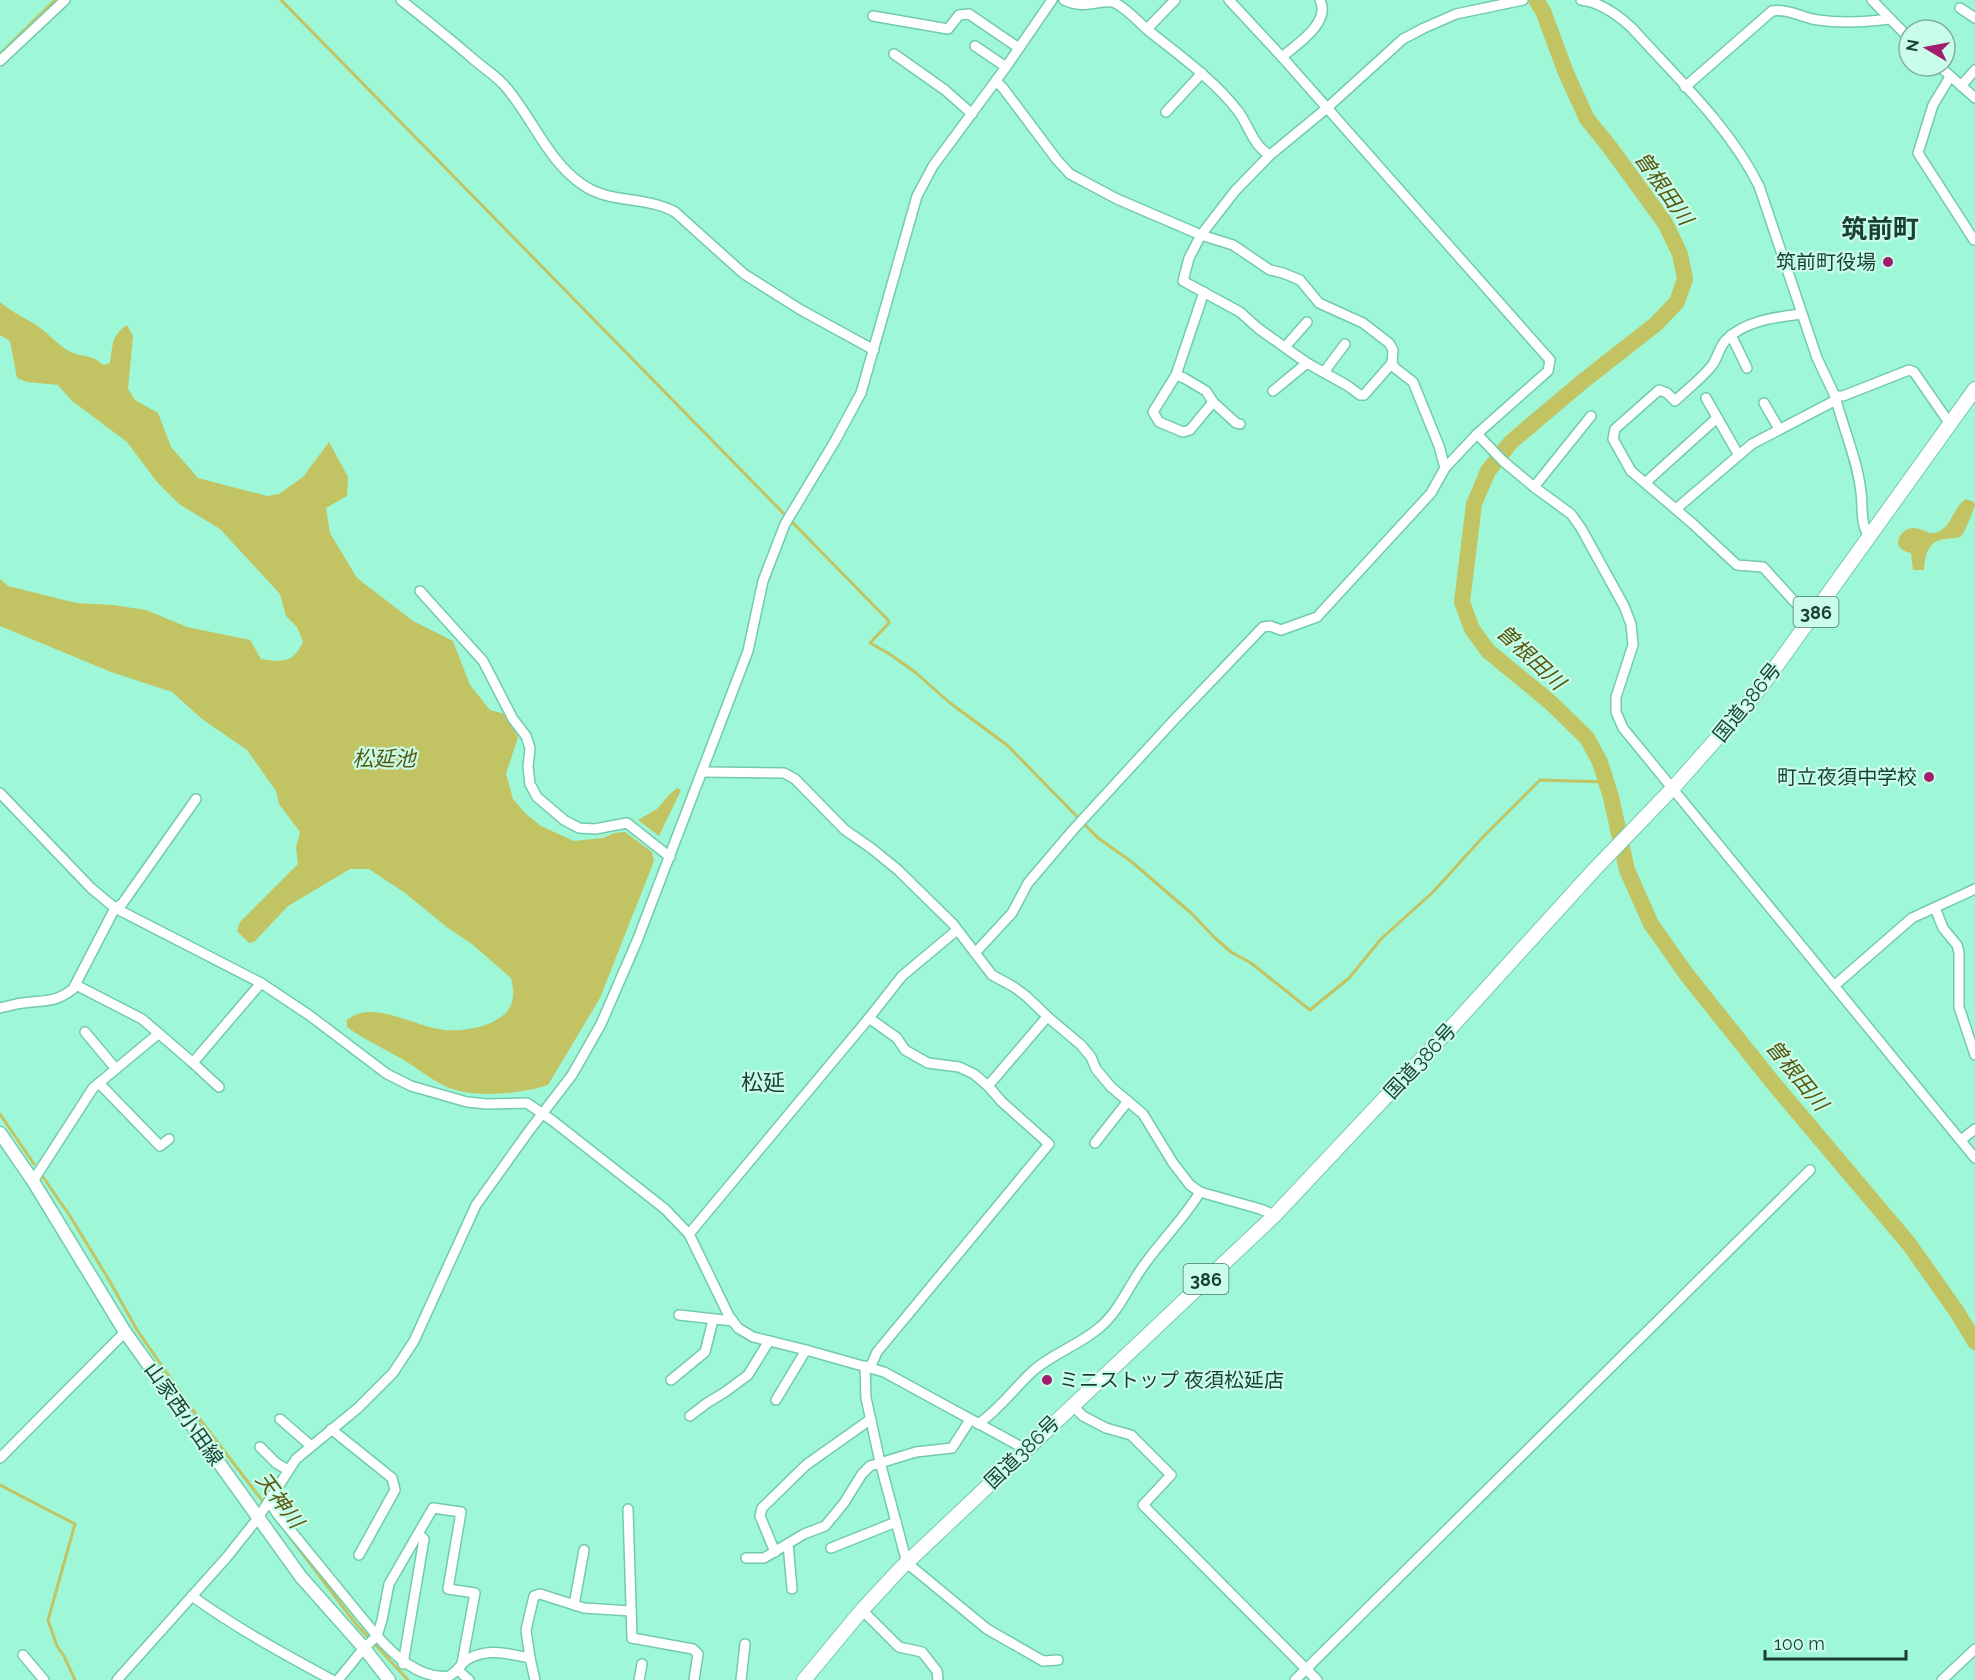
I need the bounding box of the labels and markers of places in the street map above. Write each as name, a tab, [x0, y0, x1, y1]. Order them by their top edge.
place label: 筑前町役場	[1776, 250, 1876, 274]
marker: 筑前町役場	[1881, 255, 1895, 269]
place label: 町立夜須中学校	[1777, 765, 1917, 789]
marker: 町立夜須中学校	[1922, 770, 1936, 784]
place label: ミニストップ 夜須松延店	[1059, 1368, 1284, 1392]
marker: ミニストップ 夜須松延店	[1040, 1373, 1054, 1387]

